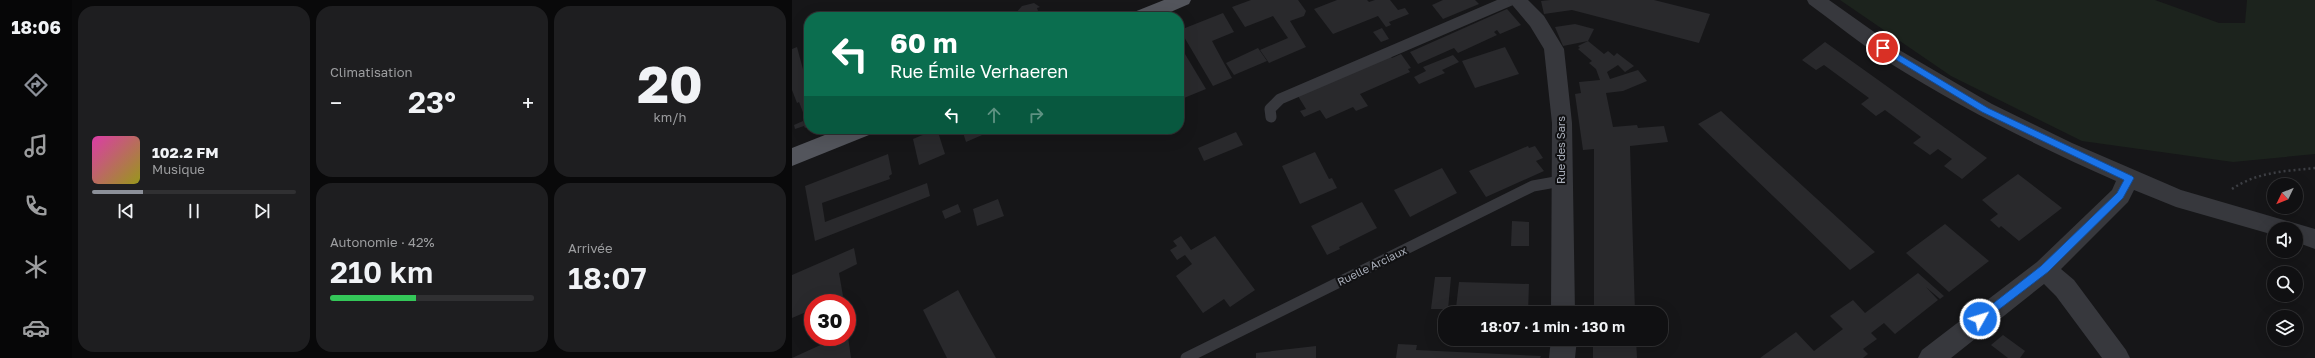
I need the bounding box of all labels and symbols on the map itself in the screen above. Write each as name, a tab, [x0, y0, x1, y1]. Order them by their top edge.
pin	[1866, 31, 1900, 65]
street label: Rue des Sars	[1554, 116, 1567, 184]
north arrow	[2267, 178, 2303, 214]
street label: Ruelle Arciaux	[1335, 243, 1409, 288]
speed limit sign: 30	[804, 294, 856, 346]
position arrow	[1959, 298, 2001, 340]

